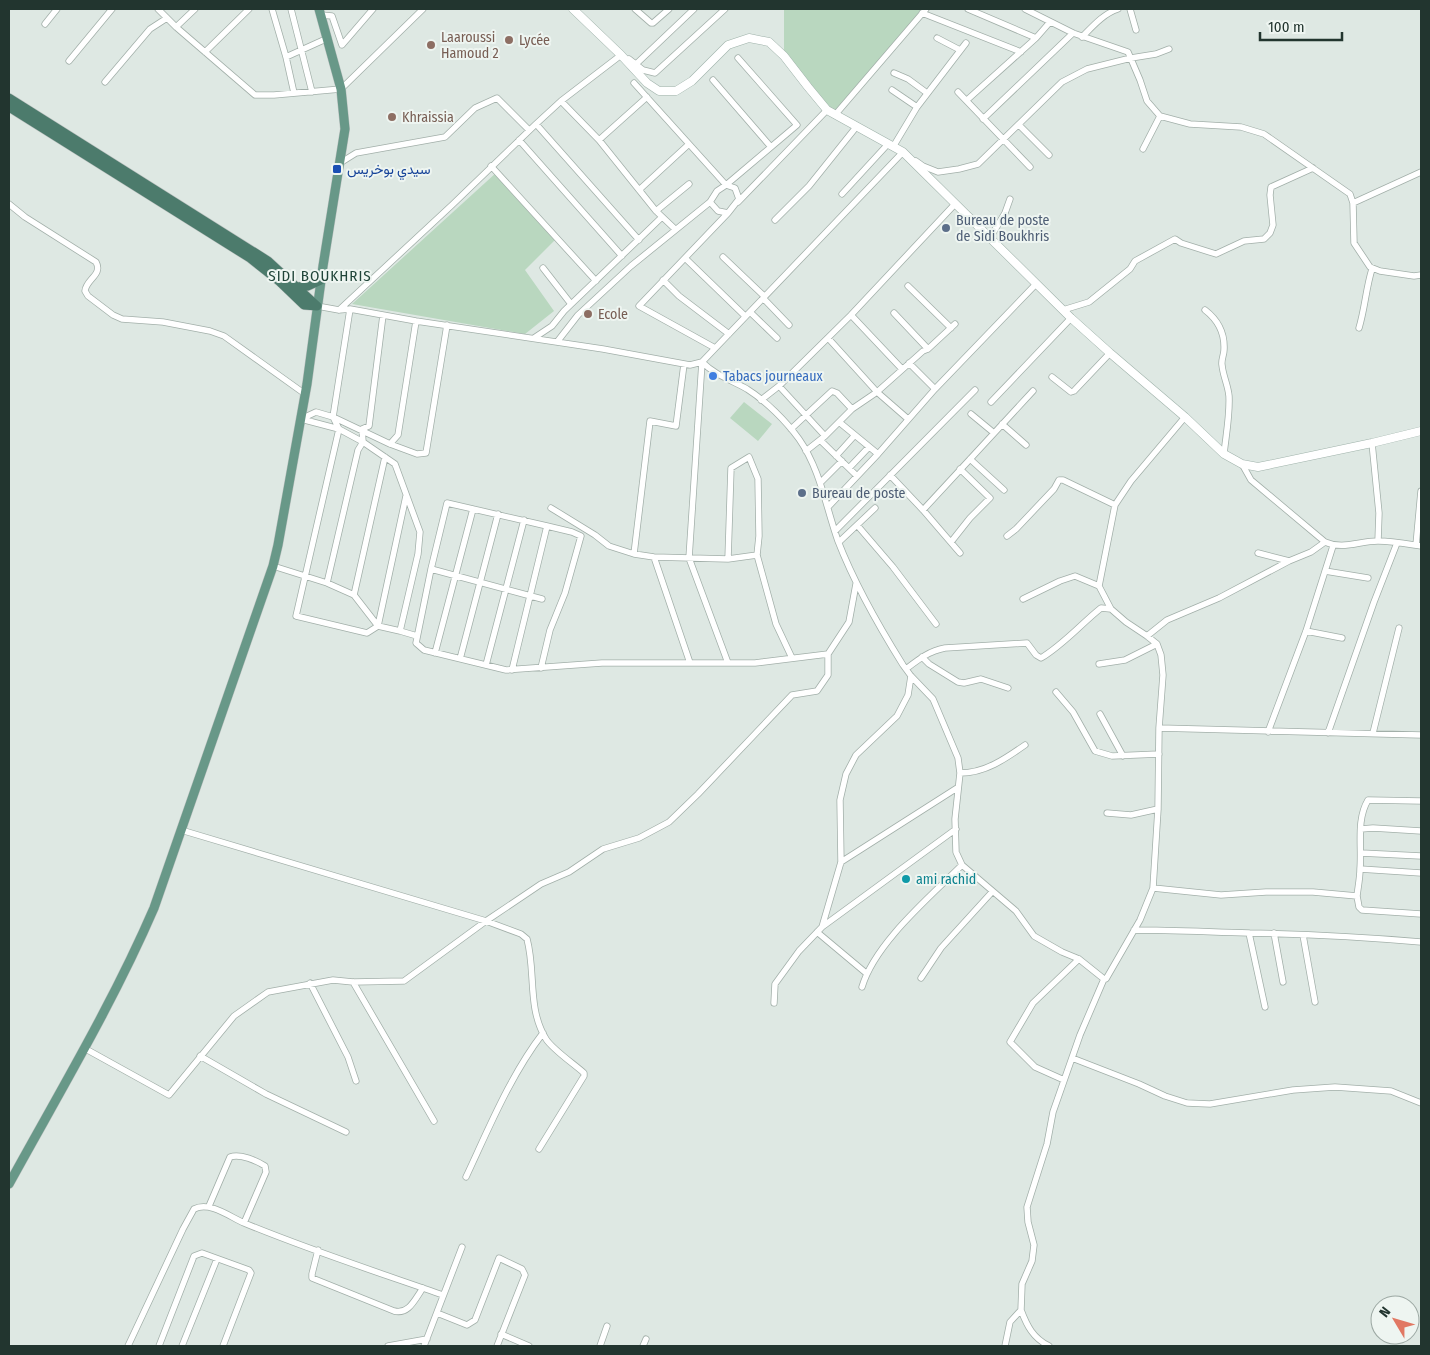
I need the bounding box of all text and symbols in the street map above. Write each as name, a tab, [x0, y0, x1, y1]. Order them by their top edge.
scale bar	[1260, 10, 1342, 42]
text: 100 m	[1268, 18, 1305, 36]
place label: Laaroussi Hamoud 2	[441, 29, 499, 62]
place label: Lycée	[519, 32, 550, 49]
marker: Lycée	[503, 34, 515, 46]
marker: Laaroussi Hamoud 2	[425, 39, 437, 51]
place label: Khraissia	[402, 109, 454, 126]
marker: Khraissia	[386, 111, 398, 123]
place label: سيدي بوخريس	[347, 161, 431, 181]
marker: سيدي بوخريس	[331, 163, 343, 175]
place label: Bureau de poste de Sidi Boukhris	[956, 212, 1050, 245]
marker: Bureau de poste de Sidi Boukhris	[940, 222, 952, 234]
district label: SIDI BOUKHRIS	[268, 267, 372, 285]
place label: Ecole	[598, 306, 628, 323]
marker: Ecole	[582, 308, 594, 320]
place label: Tabacs journeaux	[723, 368, 824, 385]
marker: Tabacs journeaux	[707, 370, 719, 382]
place label: Bureau de poste	[812, 485, 906, 502]
marker: Bureau de poste	[796, 487, 808, 499]
place label: ami rachid	[916, 871, 976, 888]
marker: ami rachid	[900, 873, 912, 885]
north arrow	[1370, 1295, 1420, 1345]
text: N	[1376, 1304, 1394, 1321]

